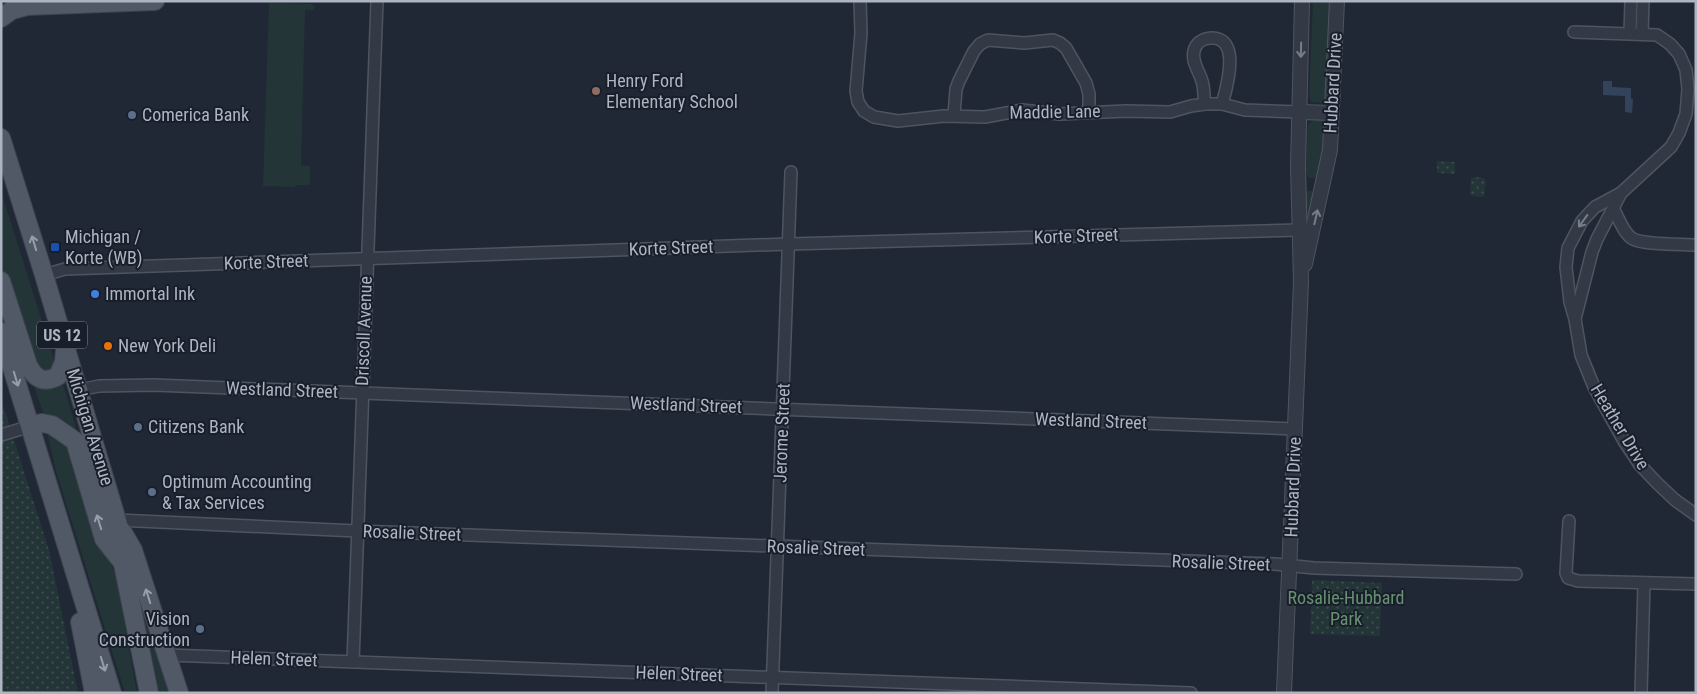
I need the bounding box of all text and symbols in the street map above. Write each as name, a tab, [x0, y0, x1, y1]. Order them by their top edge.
street label: Hubbard Drive	[1319, 32, 1346, 134]
one-way arrow	[1296, 42, 1306, 58]
place label: Henry Ford Elementary School	[606, 70, 738, 112]
marker: Henry Ford Elementary School	[590, 85, 602, 97]
street label: Maddie Lane	[1009, 100, 1101, 123]
place label: Comerica Bank	[142, 104, 249, 125]
marker: Comerica Bank	[126, 109, 138, 121]
one-way arrow	[1312, 210, 1321, 226]
one-way arrow	[1578, 214, 1588, 228]
street label: Korte Street	[1033, 224, 1119, 247]
place label: Michigan / Korte (WB)	[65, 226, 143, 269]
one-way arrow	[29, 235, 39, 251]
street label: Korte Street	[628, 236, 714, 259]
marker: Michigan / Korte (WB)	[49, 241, 61, 253]
street label: Korte Street	[223, 250, 309, 273]
street label: Driscoll Avenue	[351, 276, 376, 386]
place label: Immortal Ink	[105, 283, 195, 304]
marker: Immortal Ink	[89, 288, 101, 300]
road number: US 12	[37, 322, 87, 348]
place label: New York Deli	[118, 335, 216, 356]
marker: New York Deli	[102, 340, 114, 352]
street label: Michigan Avenue	[63, 366, 118, 488]
one-way arrow	[11, 371, 21, 387]
street label: Westland Street	[226, 377, 338, 402]
street label: Heather Drive	[1587, 380, 1654, 473]
street label: Jerome Street	[769, 383, 794, 483]
street label: Westland Street	[630, 392, 742, 417]
street label: Westland Street	[1035, 408, 1147, 433]
place label: Citizens Bank	[148, 416, 244, 437]
marker: Citizens Bank	[132, 421, 144, 433]
street label: Hubbard Drive	[1280, 436, 1305, 538]
place label: Optimum Accounting & Tax Services	[162, 471, 312, 513]
marker: Optimum Accounting & Tax Services	[146, 486, 158, 498]
one-way arrow	[94, 515, 104, 531]
street label: Rosalie Street	[362, 520, 462, 545]
street label: Rosalie Street	[766, 535, 866, 560]
street label: Rosalie Street	[1171, 550, 1271, 575]
park label: Rosalie-Hubbard Park	[1287, 587, 1405, 629]
one-way arrow	[143, 589, 153, 605]
place label: Vision Construction	[99, 608, 190, 650]
marker: Vision Construction	[194, 623, 206, 635]
street label: Helen Street	[230, 646, 318, 671]
one-way arrow	[99, 656, 109, 672]
street label: Helen Street	[635, 661, 723, 686]

